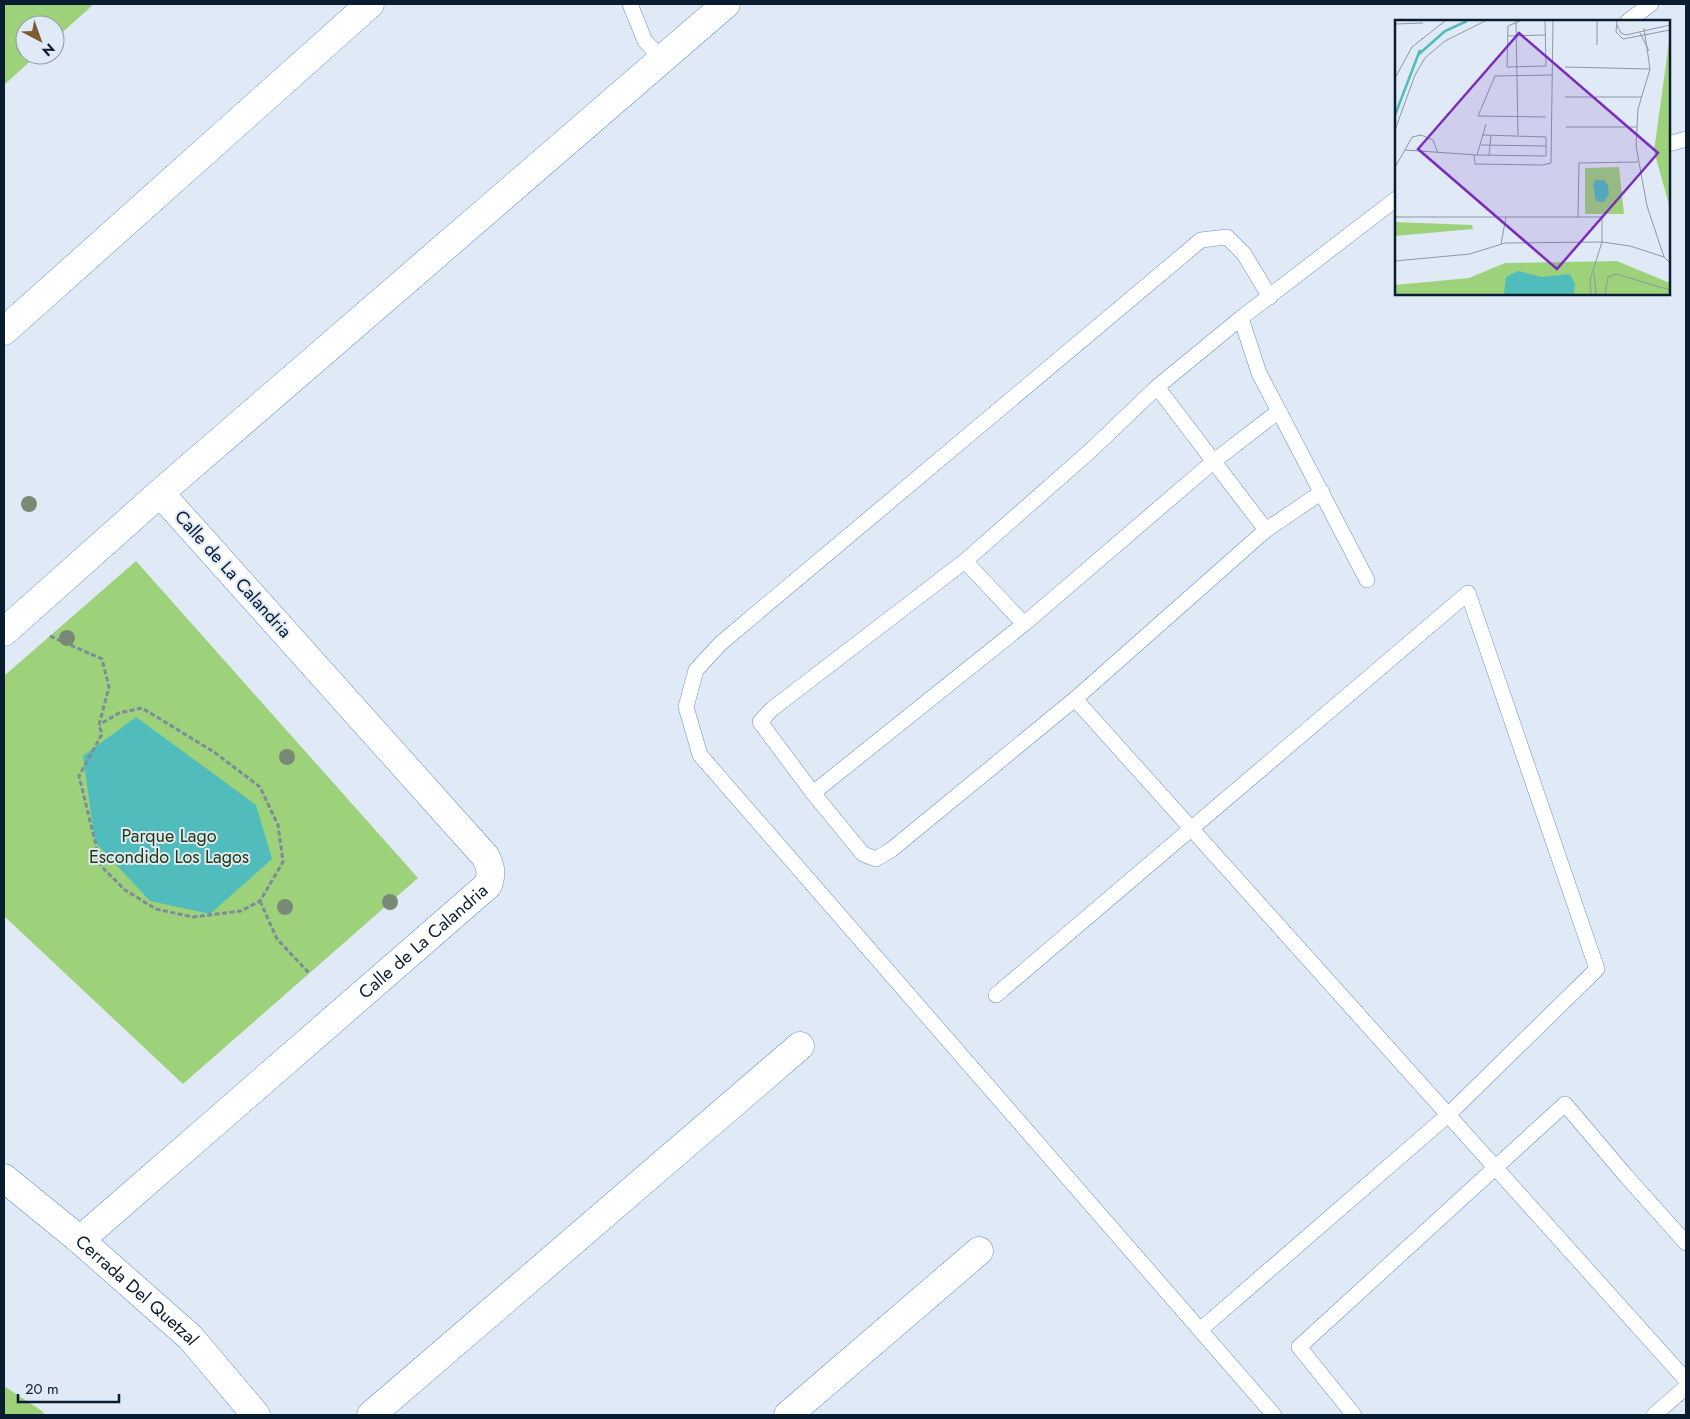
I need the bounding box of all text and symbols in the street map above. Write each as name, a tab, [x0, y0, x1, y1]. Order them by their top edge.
north arrow	[15, 15, 65, 65]
inset map	[1395, 20, 1670, 295]
text: N	[38, 39, 59, 61]
street label: Calle de La Calandria	[168, 504, 298, 644]
park label: Parque Lago Escondido Los Lagos	[89, 823, 249, 870]
street label: Calle de La Calandria	[353, 878, 494, 1005]
street label: Cerrada Del Quetzal	[70, 1229, 205, 1351]
scale bar	[18, 1372, 119, 1404]
text: 20 m	[25, 1378, 59, 1400]

